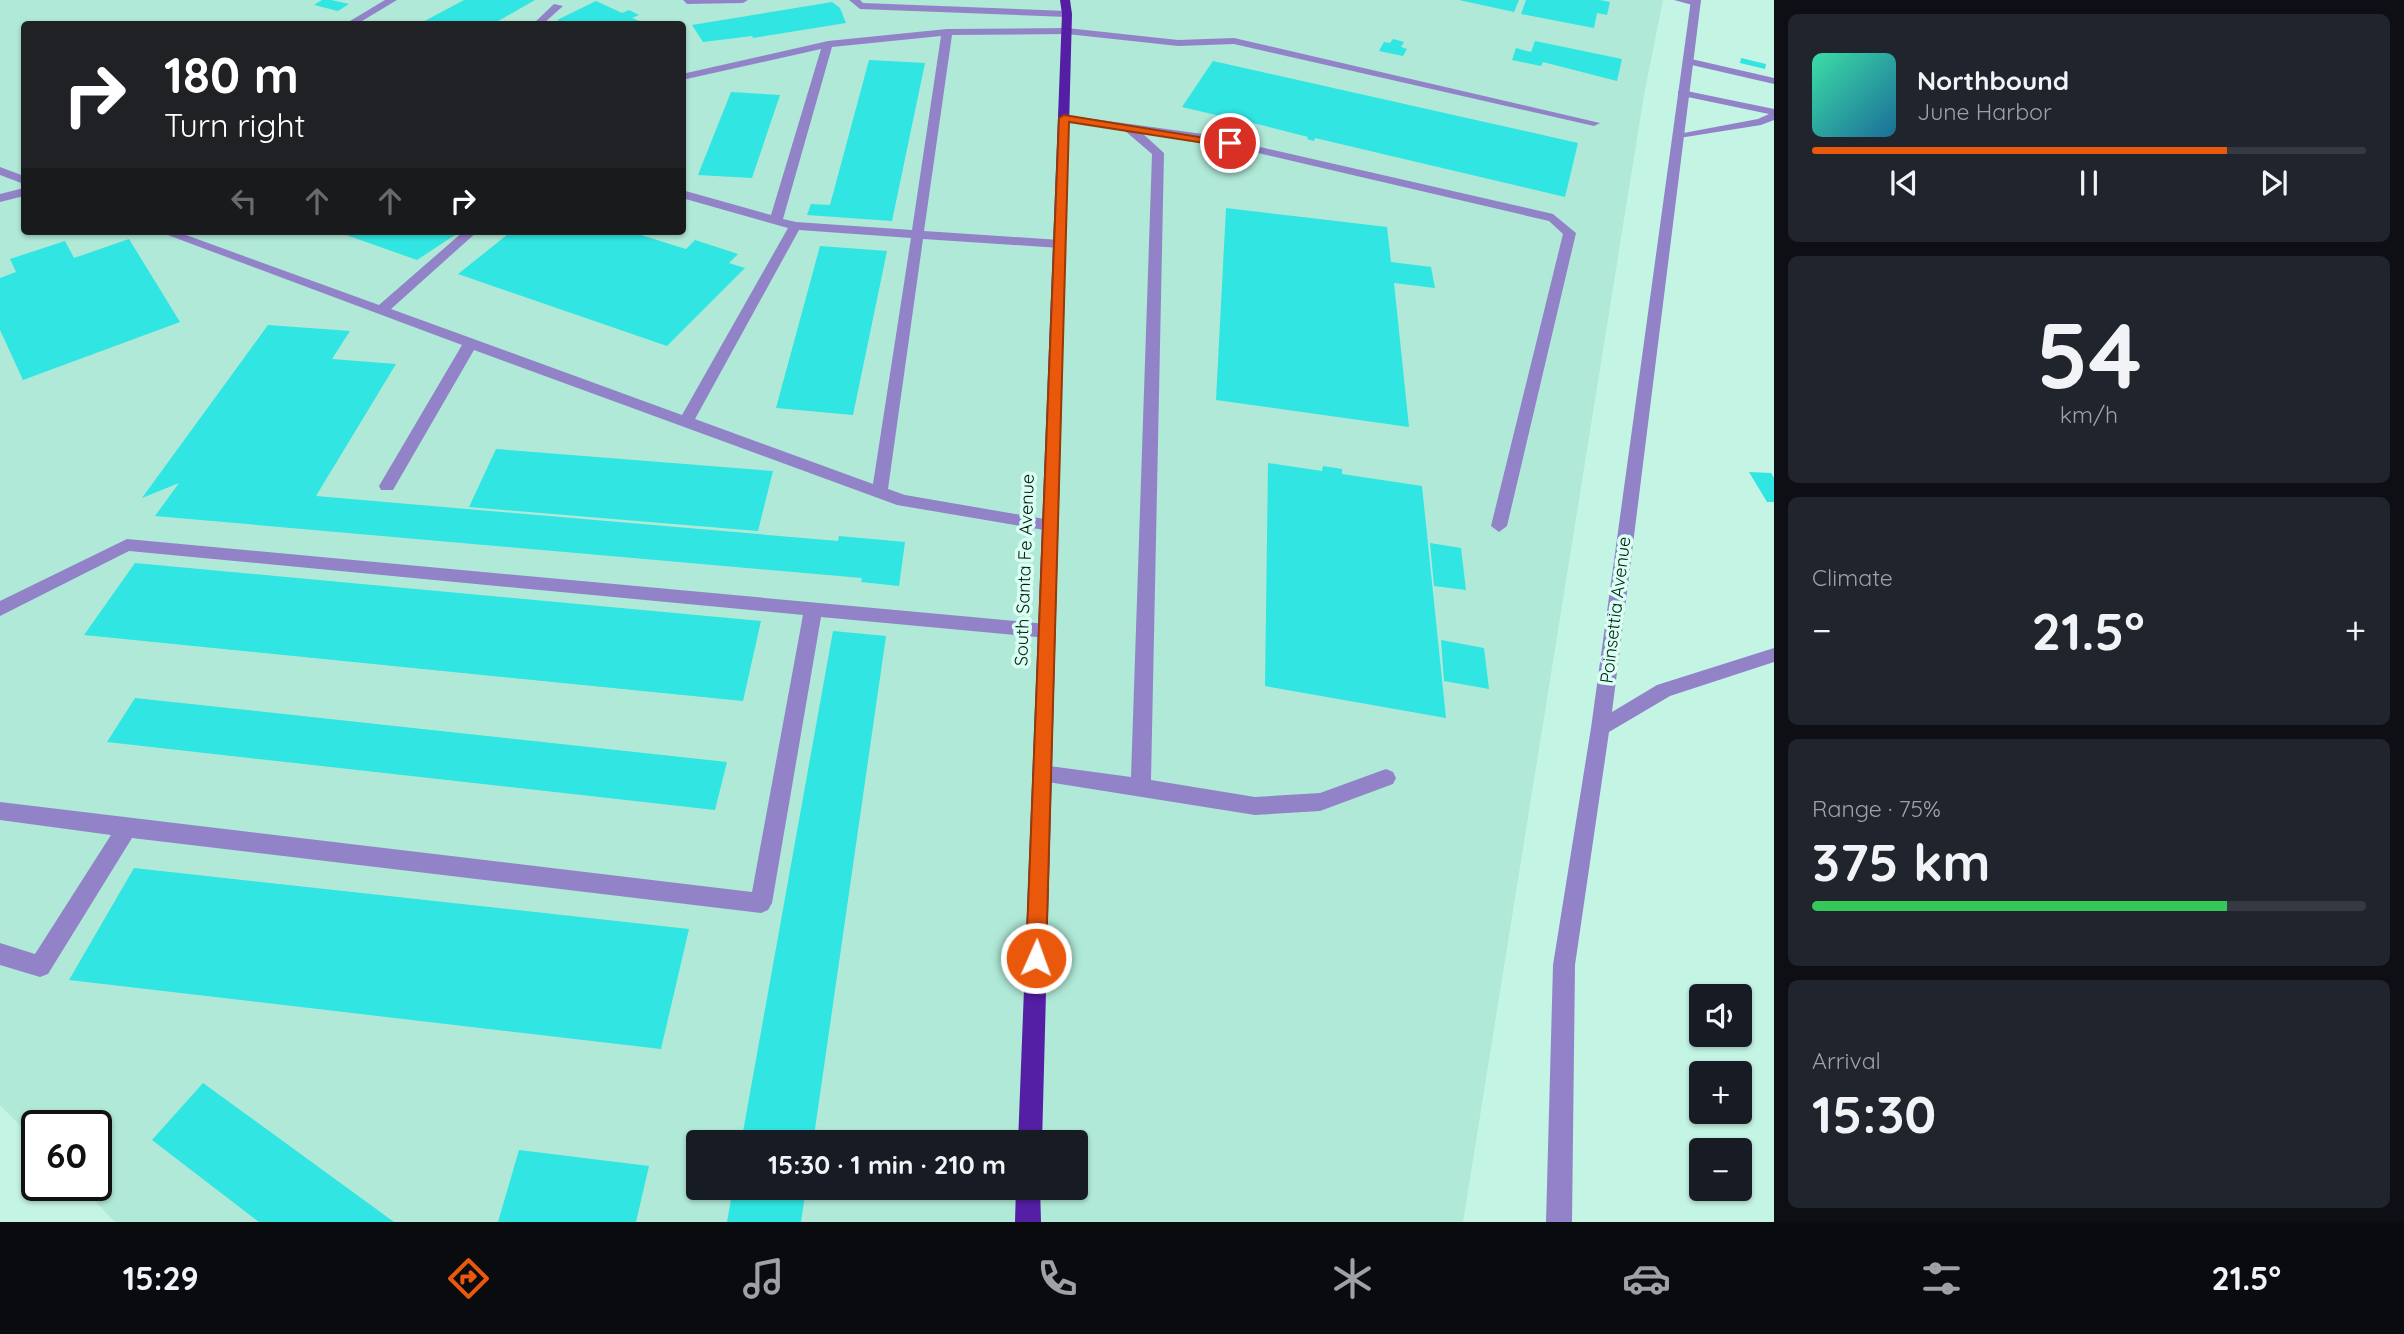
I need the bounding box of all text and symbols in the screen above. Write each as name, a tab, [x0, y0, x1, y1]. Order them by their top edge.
text: 180 m	[164, 44, 299, 105]
icon: right	[49, 49, 140, 140]
text: Northbound	[1917, 64, 2069, 97]
text: June Harbor	[1917, 97, 2052, 126]
text: Turn right	[164, 105, 305, 145]
pin	[1200, 113, 1260, 173]
icon: arrive	[1211, 124, 1249, 162]
icon: previous	[1885, 164, 1923, 202]
icon: pause	[2070, 164, 2108, 202]
icon: next	[2255, 164, 2293, 202]
icon: left	[225, 182, 263, 220]
icon: ahead	[298, 182, 336, 220]
icon: ahead	[371, 182, 409, 220]
icon: right	[444, 182, 482, 220]
text: 54	[2036, 297, 2142, 411]
text: km/h	[2060, 400, 2118, 429]
street label: South Santa Fe Avenue	[1009, 473, 1039, 667]
street label: Poinsettia Avenue	[1595, 535, 1635, 685]
text: Climate	[1812, 563, 1893, 592]
text: 21.5°	[2032, 598, 2145, 663]
text: −	[1812, 606, 1832, 654]
text: +	[2345, 606, 2366, 654]
text: Range · 75%	[1812, 794, 1941, 823]
text: 375 km	[1812, 829, 1991, 894]
position arrow	[999, 921, 1073, 995]
map controls	[1689, 984, 1752, 1201]
button: sound	[1689, 984, 1752, 1047]
text: Arrival	[1812, 1046, 1881, 1075]
button: +	[1689, 1061, 1752, 1124]
text: 15:30	[1812, 1081, 1936, 1146]
speed limit sign: 60	[21, 1110, 112, 1201]
button: −	[1689, 1138, 1752, 1201]
text: 15:30 · 1 min · 210 m	[768, 1148, 1006, 1181]
icon: directions	[444, 1254, 493, 1303]
icon: music	[739, 1254, 788, 1303]
icon: phone	[1033, 1254, 1082, 1303]
icon: climate	[1328, 1254, 1377, 1303]
icon: car	[1622, 1254, 1671, 1303]
icon: filters	[1917, 1254, 1966, 1303]
text: 15:29	[123, 1258, 199, 1298]
text: 21.5°	[2212, 1258, 2281, 1298]

